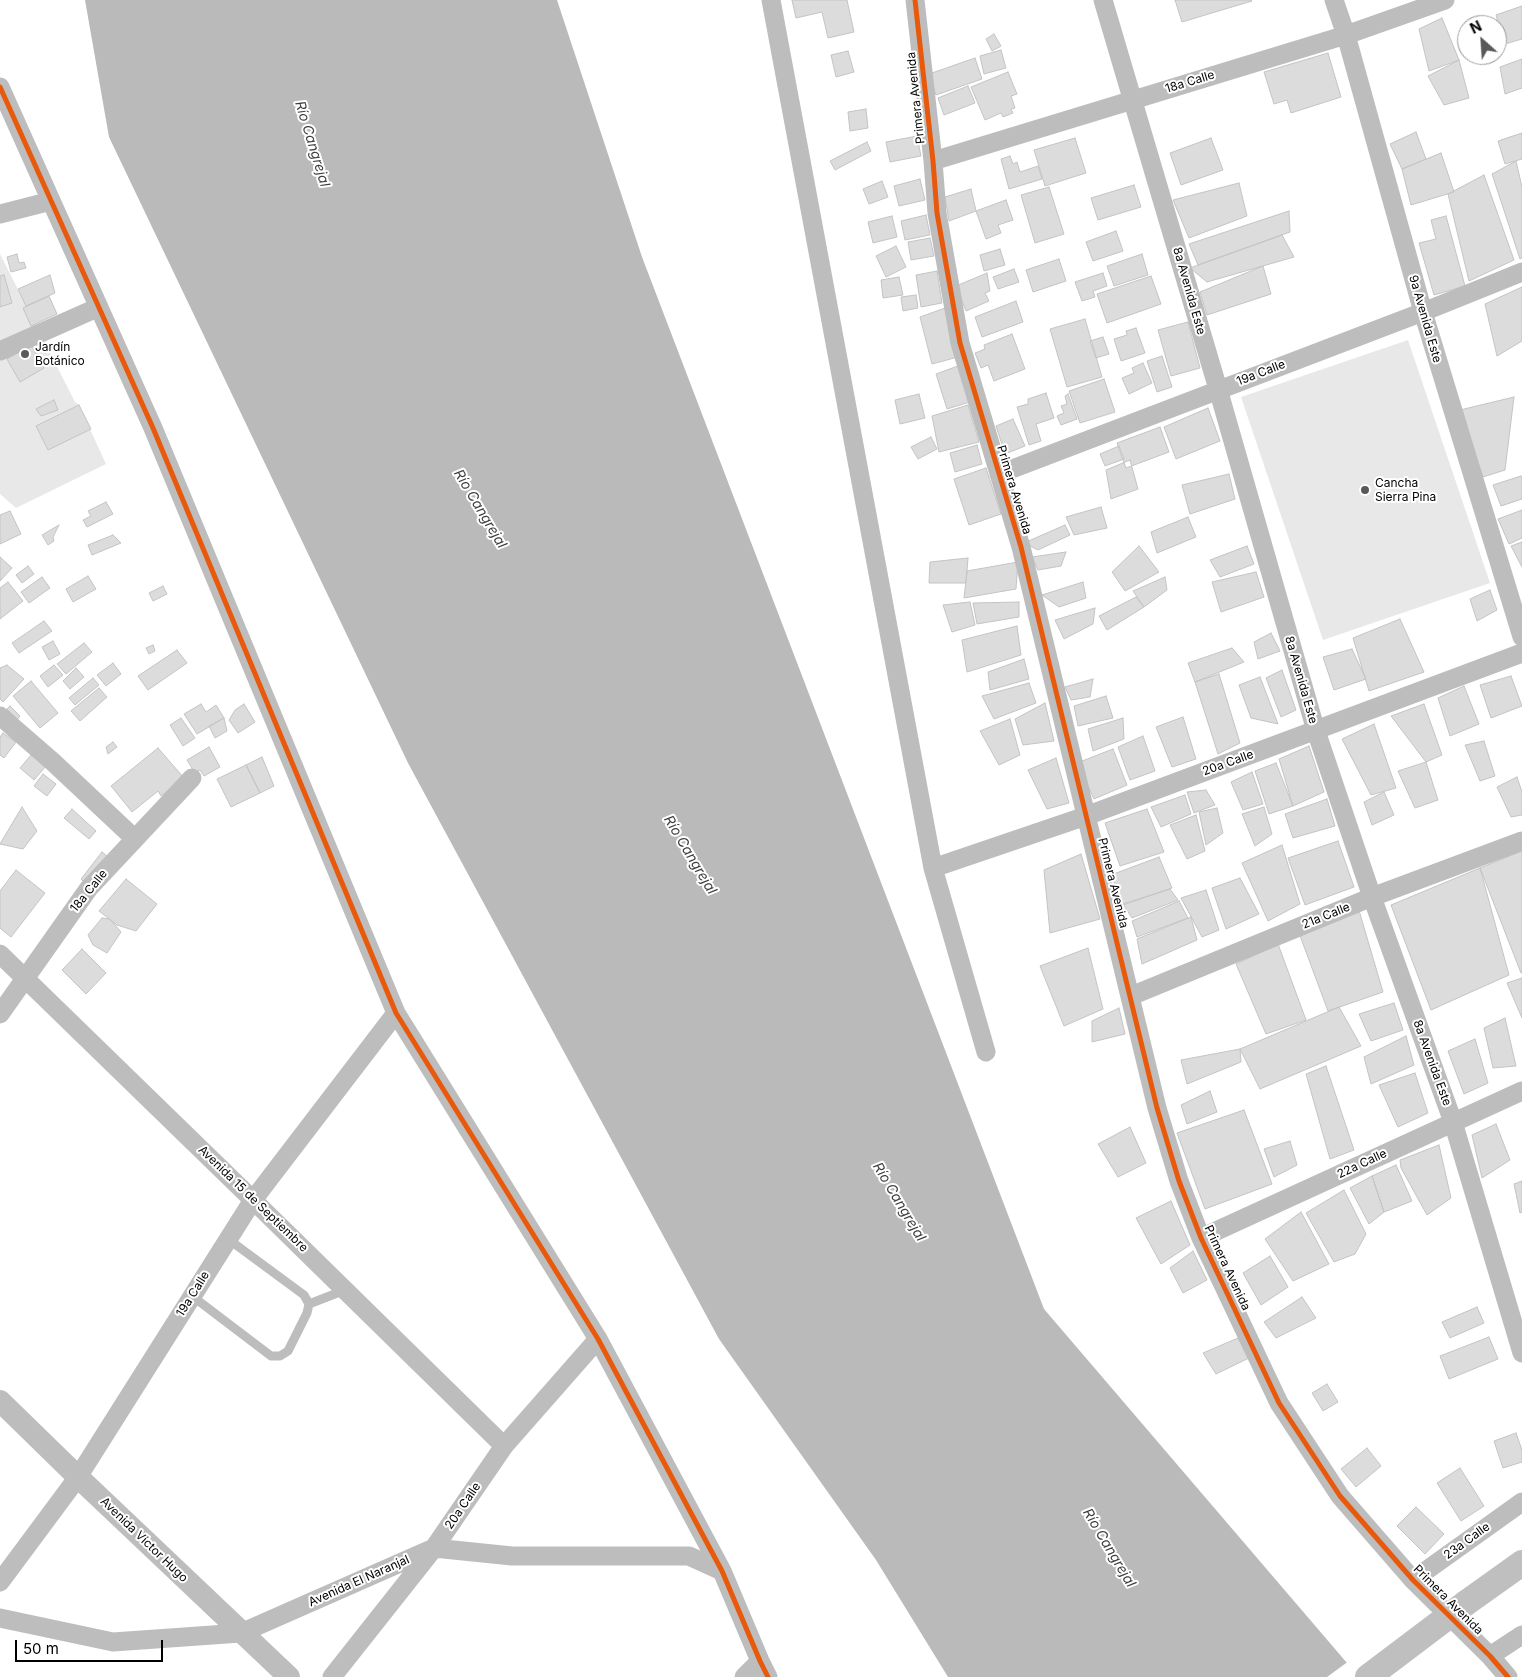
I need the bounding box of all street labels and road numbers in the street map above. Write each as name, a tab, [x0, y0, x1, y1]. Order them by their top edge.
street label: Primera Avenida	[904, 51, 928, 145]
street label: 18a Calle	[1164, 68, 1216, 96]
street label: 8a Avenida Este	[1170, 246, 1208, 336]
street label: 9a Avenida Este	[1406, 274, 1444, 364]
street label: 19a Calle	[1235, 357, 1287, 389]
street label: Primera Avenida	[994, 444, 1034, 536]
street label: 8a Avenida Este	[1282, 635, 1320, 725]
street label: 20a Calle	[1200, 747, 1256, 779]
street label: Primera Avenida	[1095, 836, 1131, 930]
street label: 18a Calle	[67, 867, 111, 915]
street label: 21a Calle	[1300, 900, 1352, 932]
street label: 8a Avenida Este	[1410, 1018, 1454, 1108]
street label: Avenida 15 de Septiembre	[195, 1143, 311, 1255]
street label: 22a Calle	[1335, 1146, 1389, 1182]
street label: Primera Avenida	[1201, 1223, 1253, 1313]
street label: 19a Calle	[173, 1269, 213, 1319]
street label: 20a Calle	[442, 1480, 484, 1532]
street label: Avenida Víctor Hugo	[97, 1495, 191, 1585]
street label: 23a Calle	[1441, 1520, 1493, 1562]
street label: Avenida El Naranjal	[306, 1552, 412, 1610]
street label: Primera Avenida	[1410, 1562, 1486, 1638]

